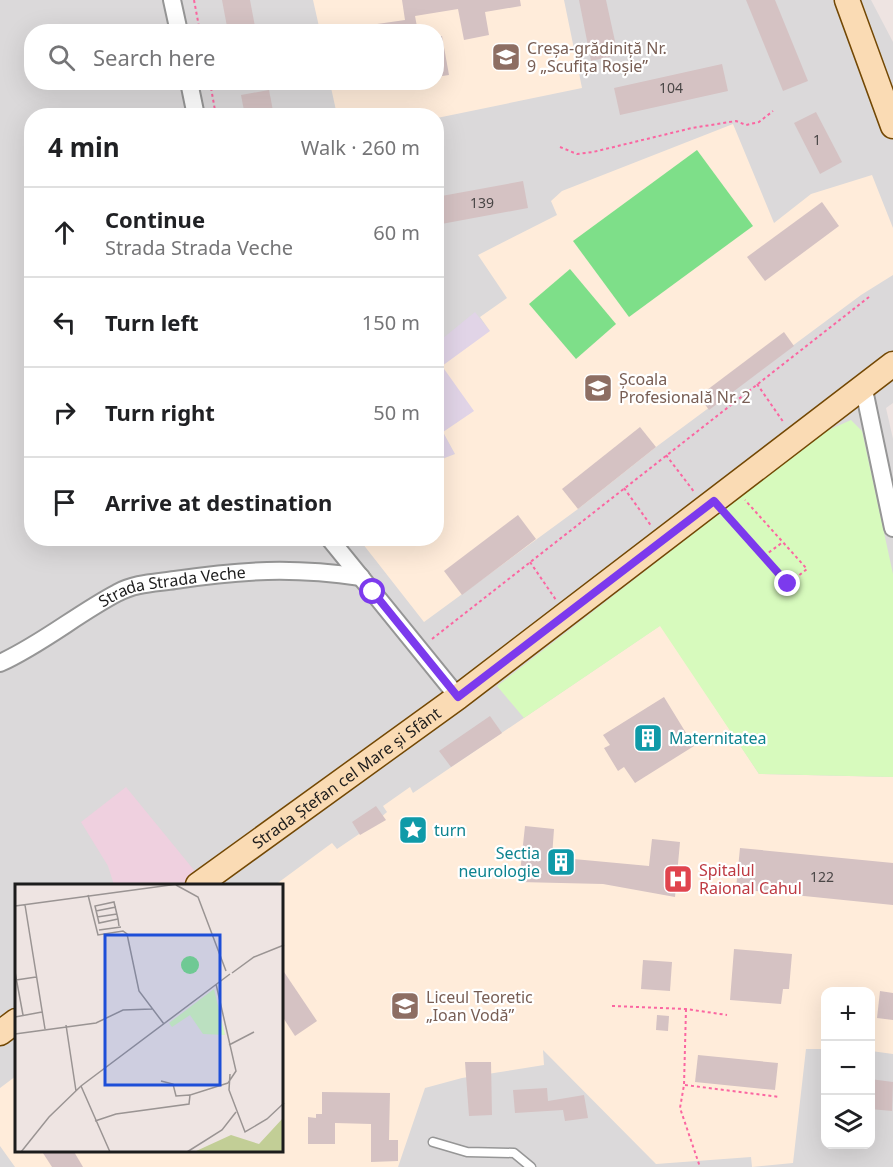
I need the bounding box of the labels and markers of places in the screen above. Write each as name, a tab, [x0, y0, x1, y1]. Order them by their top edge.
place label: Creșa-grădiniță Nr. 9 „Scufița Roșie”	[527, 37, 667, 77]
school or university icon: Creșa-grădiniță Nr. 9 „Scufița Roșie”	[490, 41, 522, 73]
place label: Școala Profesională Nr. 2	[619, 368, 751, 408]
school or university icon: Școala Profesională Nr. 2	[582, 372, 614, 404]
building icon: Maternitatea	[632, 722, 664, 754]
place label: Maternitatea	[669, 727, 766, 749]
place icon: turn	[397, 814, 429, 846]
place label: turn	[434, 819, 466, 841]
place label: Sectia neurologie	[458, 842, 540, 882]
building icon: Sectia neurologie	[545, 846, 577, 878]
place label: Spitalul Raional Cahul	[699, 859, 802, 899]
hospital icon: Spitalul Raional Cahul	[662, 863, 694, 895]
place label: Liceul Teoretic „Ioan Vodă”	[426, 986, 533, 1026]
school or university icon: Liceul Teoretic „Ioan Vodă”	[389, 990, 421, 1022]

